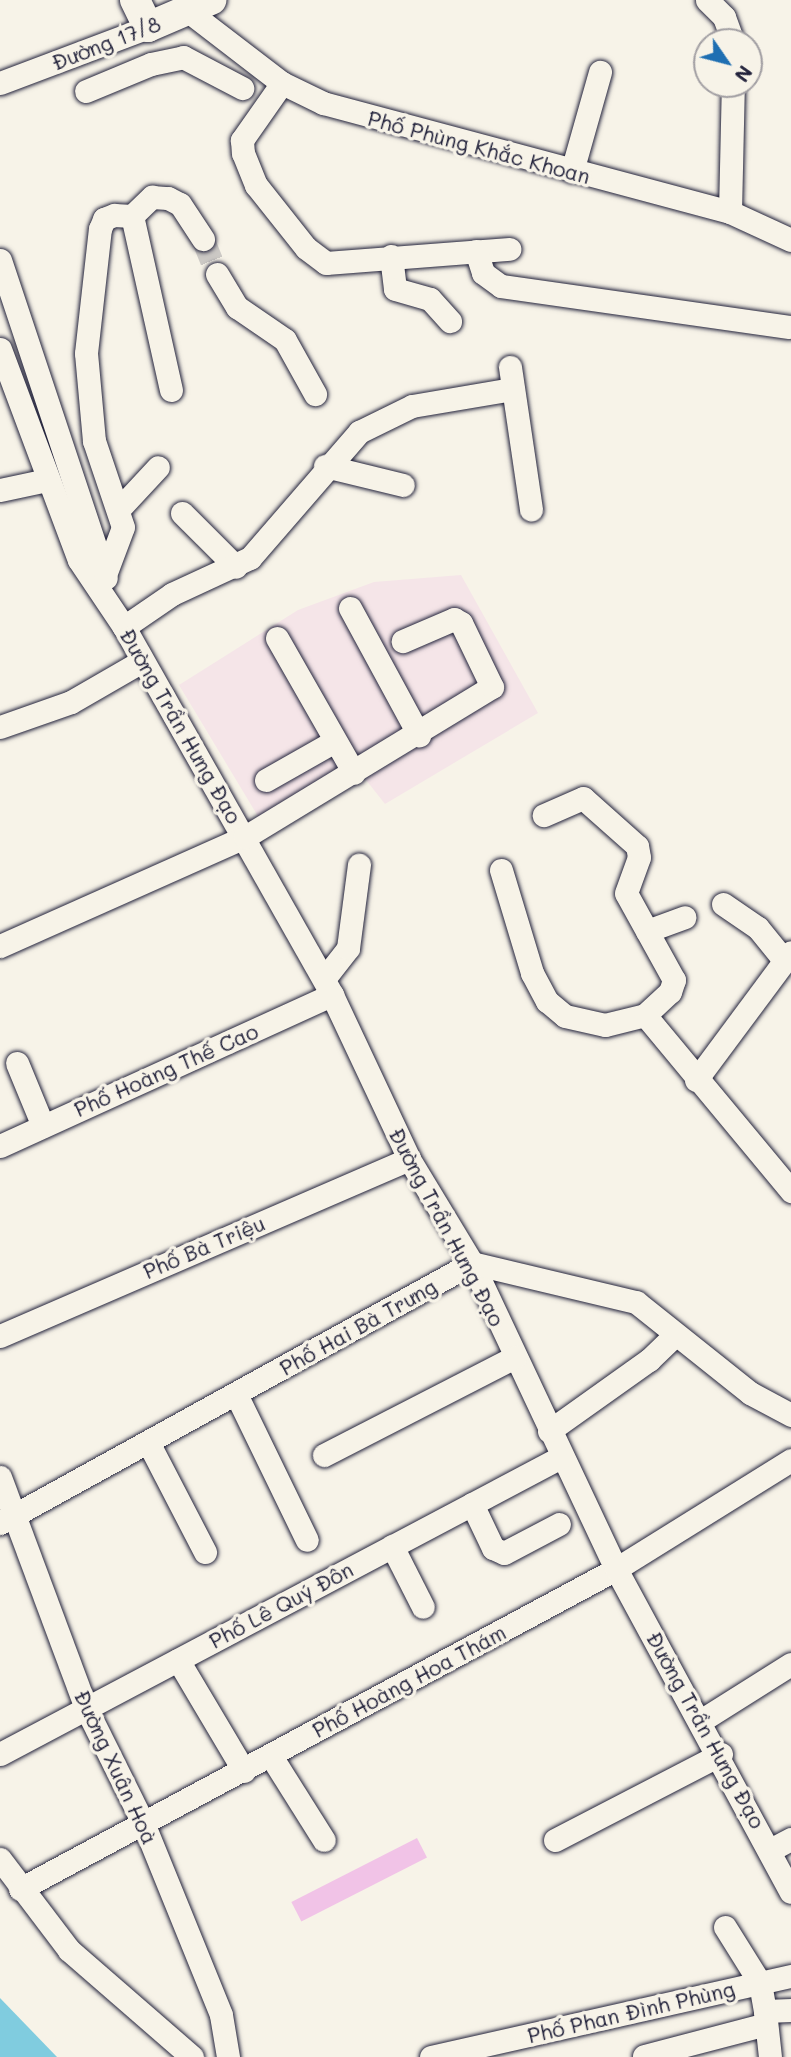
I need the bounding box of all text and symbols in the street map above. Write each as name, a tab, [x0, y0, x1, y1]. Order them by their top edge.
street label: Đường 17/8	[48, 11, 164, 75]
north arrow	[693, 28, 763, 98]
text: N	[730, 61, 758, 87]
street label: Phố Phùng Khắc Khoan	[365, 105, 593, 189]
street label: Đường Trần Hưng Đạo	[115, 624, 247, 828]
street label: Phố Hoàng Thế Cao	[70, 1018, 262, 1122]
street label: Đường Trần Hưng Đạo	[384, 1124, 510, 1330]
street label: Phố Bà Triệu	[139, 1210, 269, 1284]
street label: Phố Hai Bà Trưng	[275, 1273, 441, 1381]
street label: Phố Lê Quý Đôn	[205, 1556, 357, 1654]
street label: Phố Hoàng Hoa Thám	[308, 1619, 510, 1743]
street label: Đường Trần Hưng Đạo	[641, 1627, 771, 1833]
street label: Đường Xuân Hoà	[69, 1686, 163, 1848]
street label: Phố Phan Đình Phùng	[525, 1976, 737, 2048]

